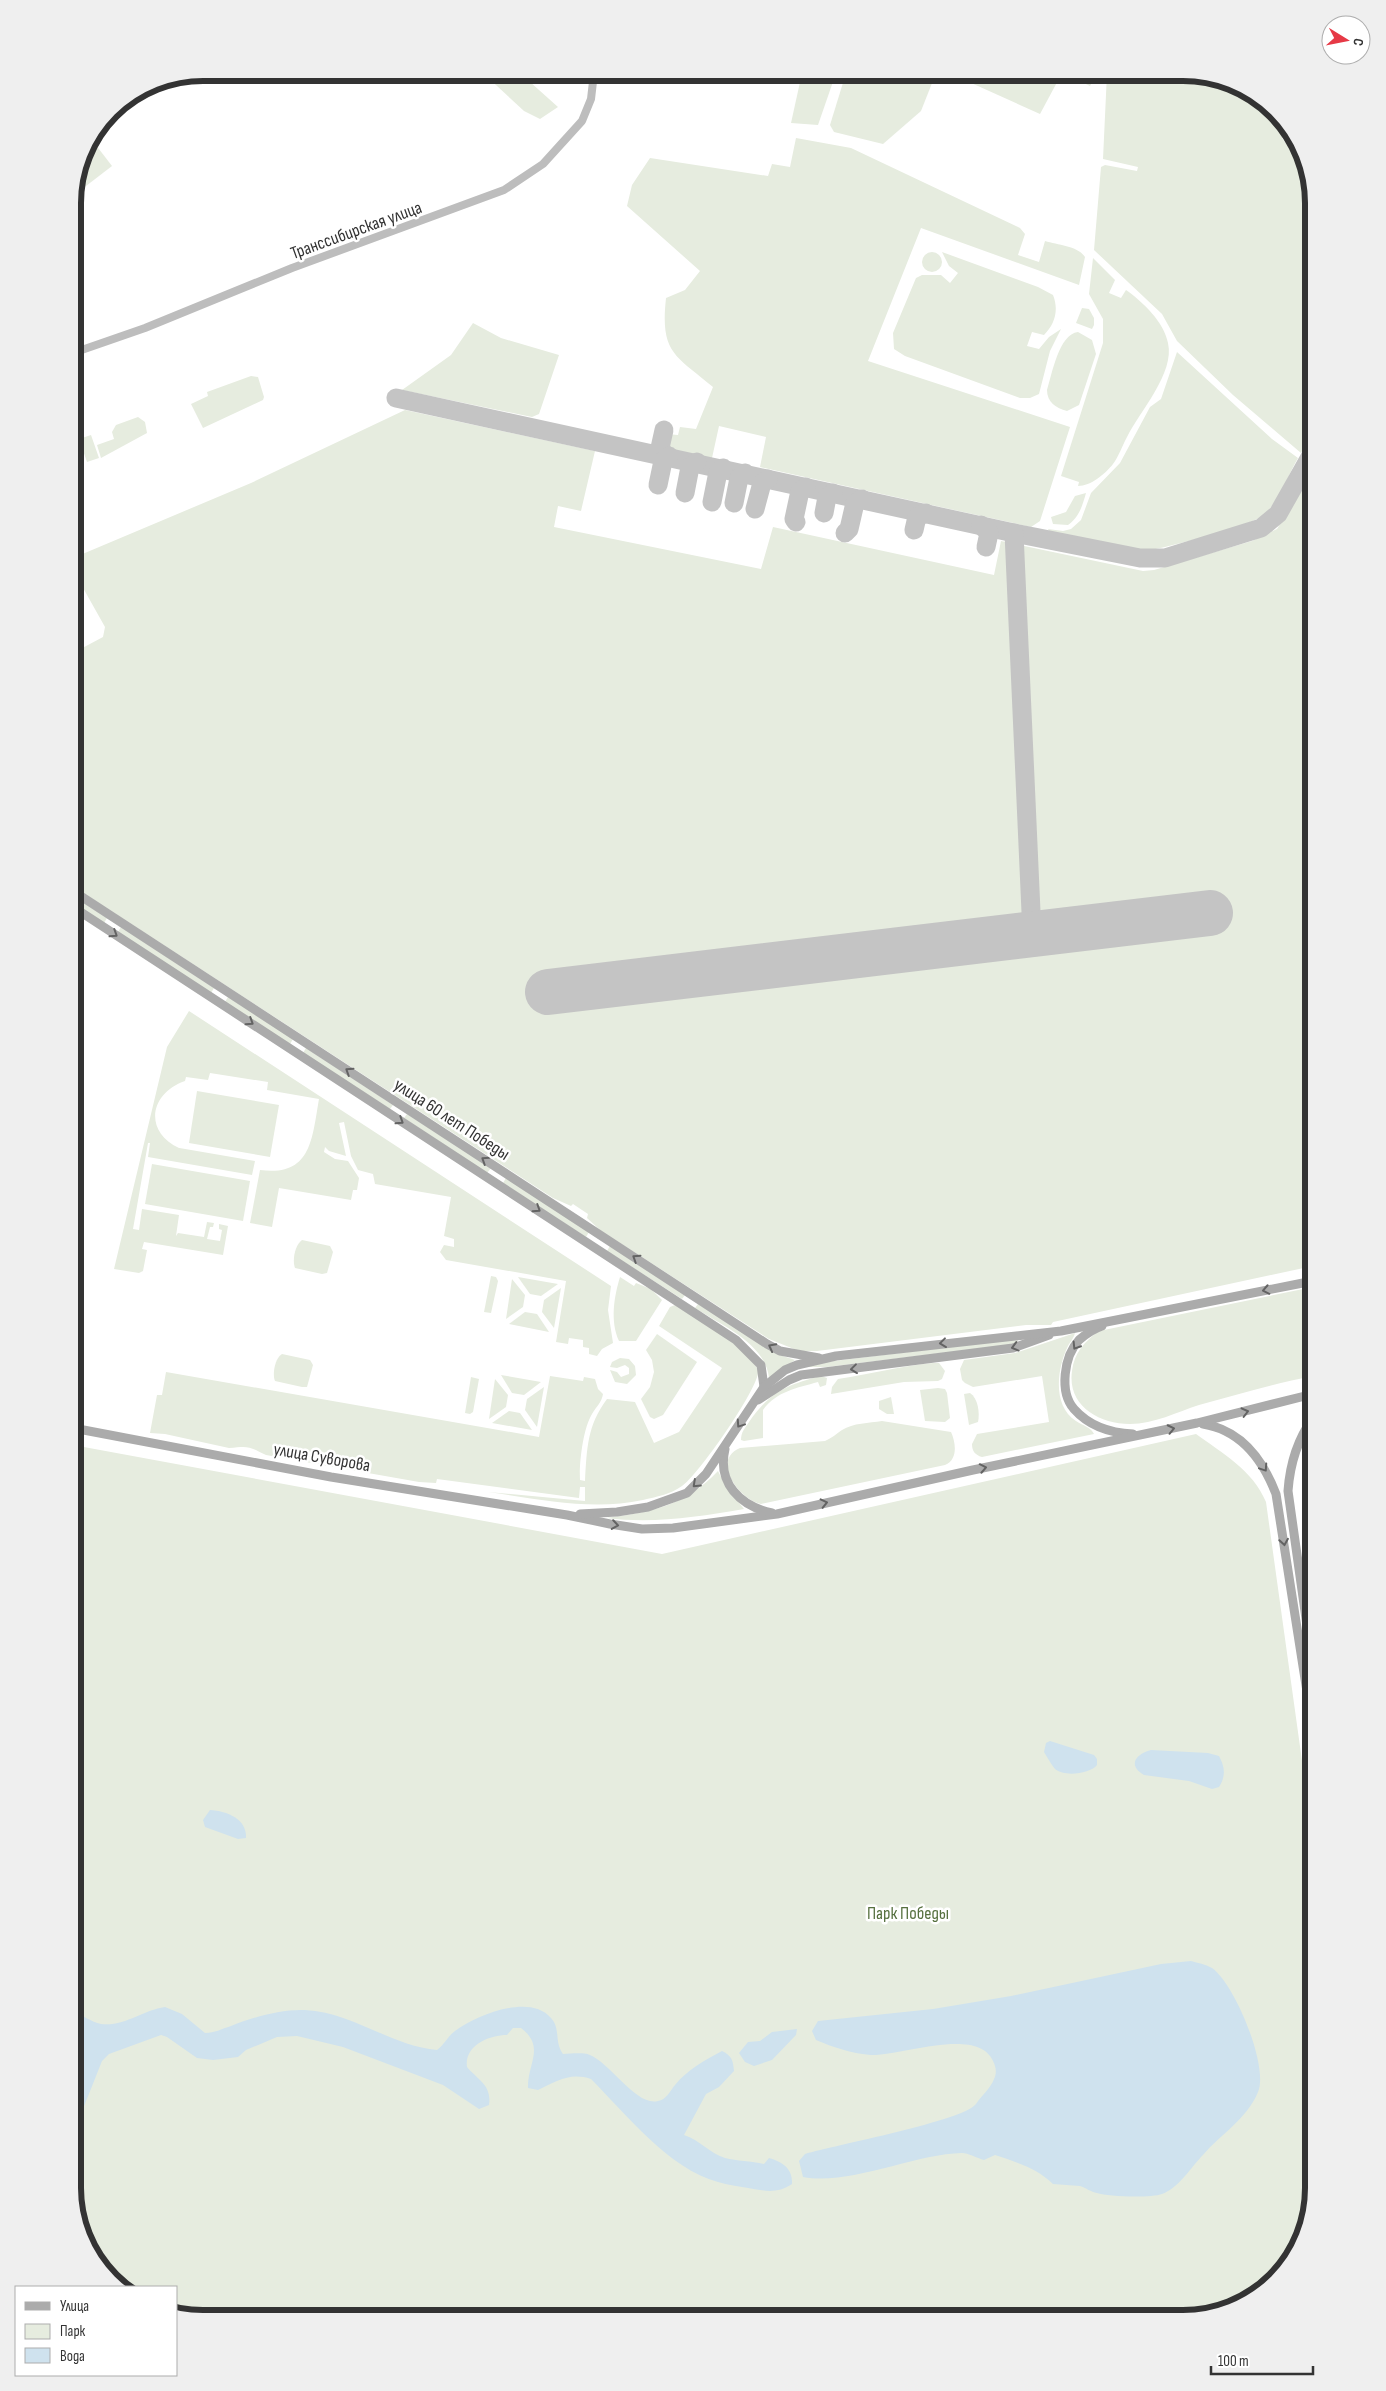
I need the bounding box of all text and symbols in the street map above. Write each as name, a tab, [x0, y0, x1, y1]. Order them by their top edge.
north arrow	[1321, 15, 1371, 65]
text: С	[1349, 37, 1367, 47]
street label: Транссибирская улица	[288, 197, 425, 264]
one-way arrow	[108, 927, 117, 937]
one-way arrow	[244, 1016, 253, 1026]
one-way arrow	[345, 1068, 355, 1077]
street label: улица 60 лет Победы	[390, 1074, 514, 1165]
one-way arrow	[395, 1114, 404, 1124]
one-way arrow	[481, 1157, 491, 1166]
one-way arrow	[531, 1203, 540, 1213]
one-way arrow	[632, 1255, 642, 1264]
one-way arrow	[1261, 1284, 1270, 1295]
one-way arrow	[938, 1337, 946, 1348]
one-way arrow	[1011, 1341, 1019, 1351]
one-way arrow	[1073, 1341, 1083, 1350]
one-way arrow	[768, 1343, 777, 1353]
one-way arrow	[850, 1363, 858, 1374]
one-way arrow	[1240, 1407, 1248, 1417]
one-way arrow	[737, 1418, 746, 1428]
one-way arrow	[1167, 1424, 1176, 1435]
street label: улица Суворова	[272, 1439, 372, 1476]
one-way arrow	[1258, 1462, 1267, 1472]
one-way arrow	[978, 1463, 987, 1473]
one-way arrow	[693, 1478, 702, 1487]
one-way arrow	[820, 1498, 829, 1509]
one-way arrow	[610, 1519, 619, 1529]
one-way arrow	[1279, 1538, 1289, 1547]
park label: Парк Победы	[867, 1903, 949, 1924]
legend	[15, 2286, 178, 2376]
text: Улица	[60, 2297, 89, 2316]
text: Парк	[60, 2322, 86, 2341]
scale bar	[1211, 2344, 1314, 2376]
text: Вода	[60, 2347, 85, 2366]
text: 100 m	[1218, 2352, 1249, 2371]

